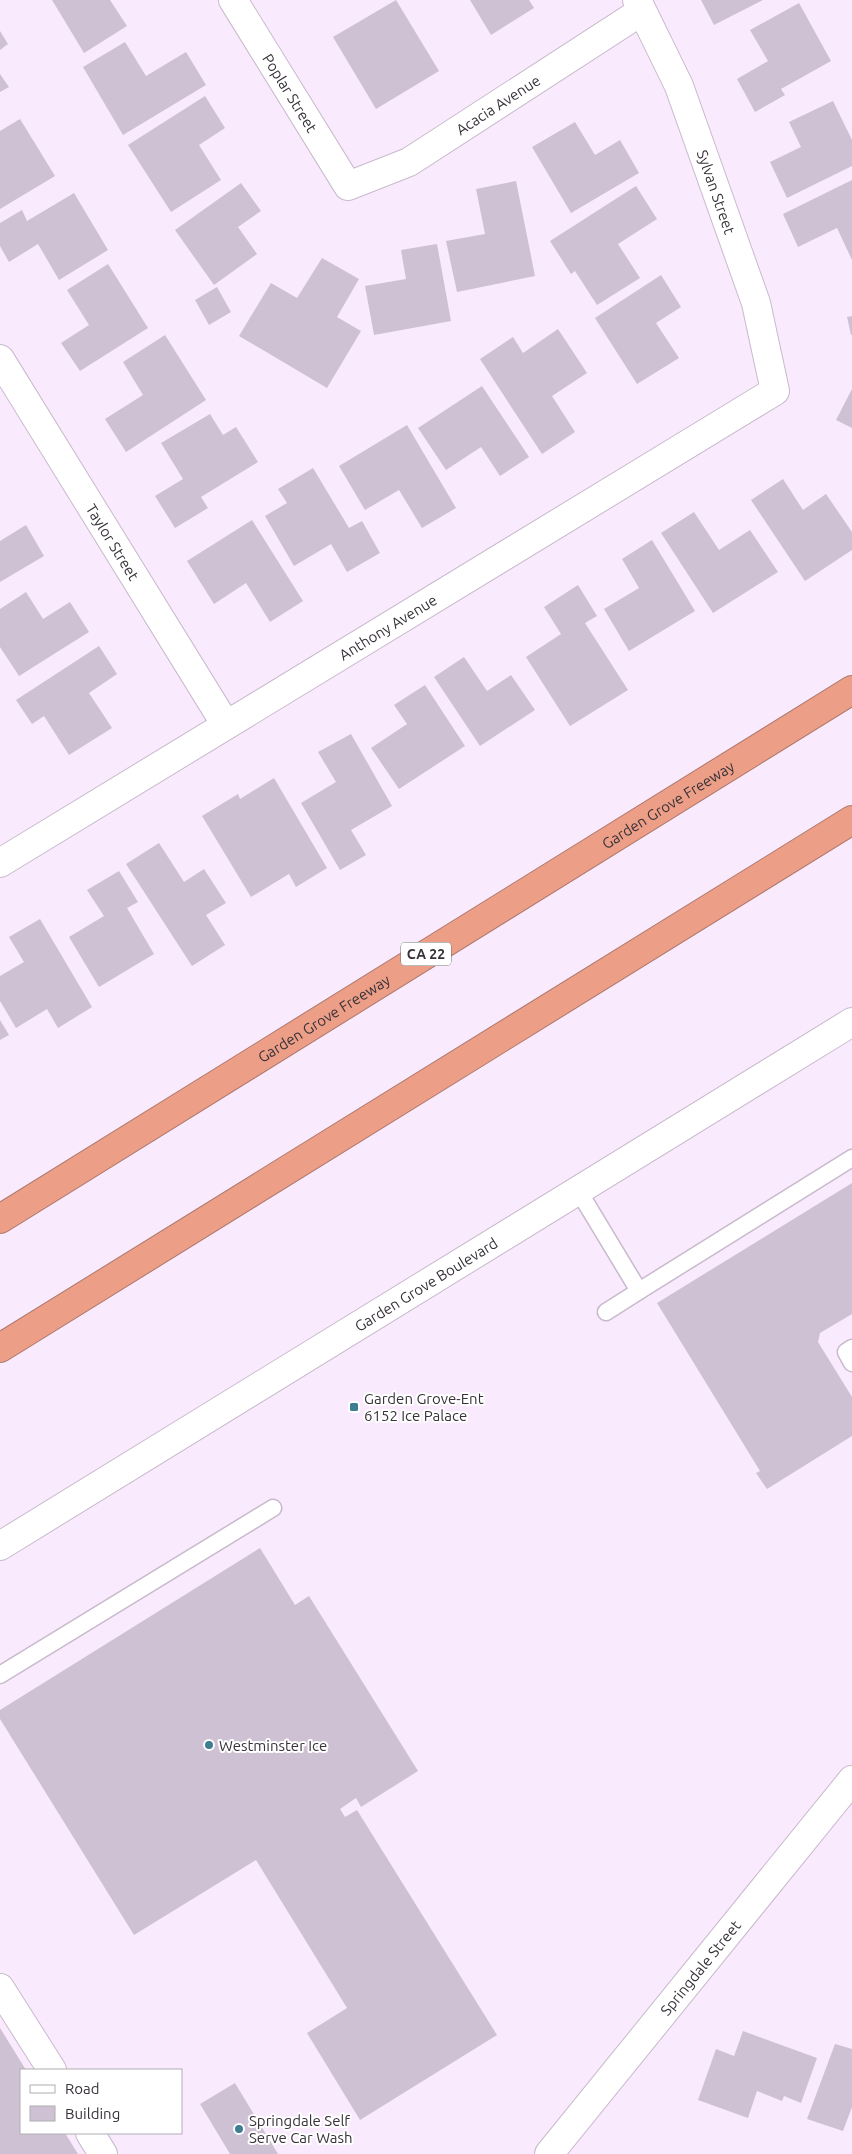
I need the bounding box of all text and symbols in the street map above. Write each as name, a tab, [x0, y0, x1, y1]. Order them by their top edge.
street label: Poplar Street	[260, 50, 321, 135]
street label: Acacia Avenue	[453, 71, 543, 138]
street label: Sylvan Street	[694, 148, 738, 236]
street label: Taylor Street	[83, 501, 143, 583]
street label: Anthony Avenue	[336, 591, 440, 663]
street label: Garden Grove Freeway	[599, 757, 737, 852]
road number: CA 22	[401, 942, 451, 966]
street label: Garden Grove Freeway	[255, 971, 393, 1065]
street label: Garden Grove Boulevard	[351, 1234, 500, 1334]
place label: Garden Grove-Ent 6152 Ice Palace	[364, 1390, 484, 1424]
marker: Garden Grove-Ent 6152 Ice Palace	[348, 1401, 360, 1413]
place label: Westminster Ice	[219, 1737, 327, 1754]
marker: Westminster Ice	[203, 1739, 215, 1751]
street label: Springdale Street	[657, 1917, 744, 2018]
legend	[20, 2069, 182, 2134]
text: Road	[65, 2080, 100, 2097]
text: Building	[65, 2105, 120, 2122]
place label: Springdale Self Serve Car Wash	[249, 2112, 353, 2146]
marker: Springdale Self Serve Car Wash	[233, 2123, 245, 2135]

